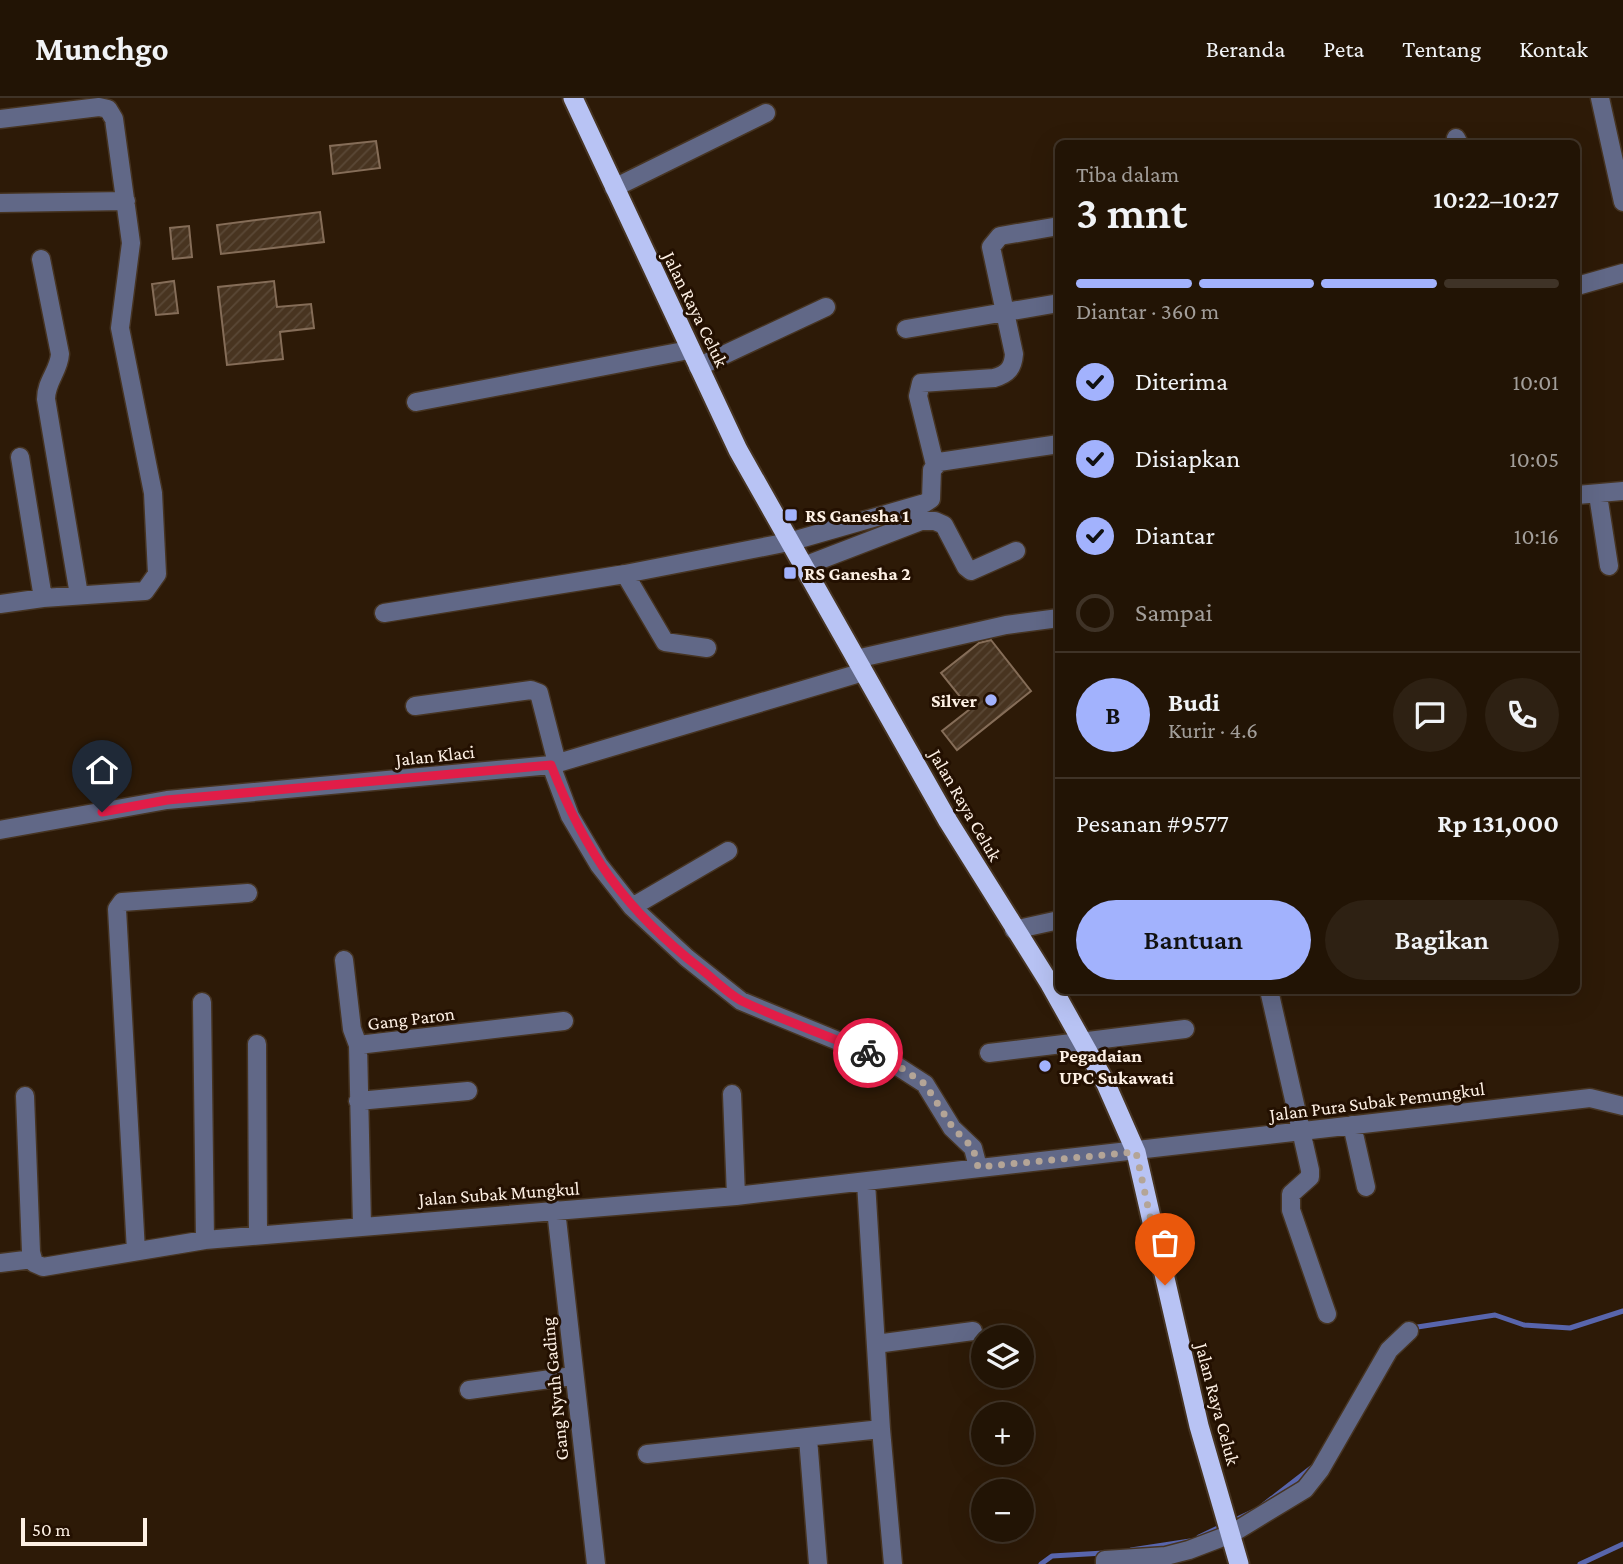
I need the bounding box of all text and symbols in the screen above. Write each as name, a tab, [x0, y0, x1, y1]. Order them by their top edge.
text: Munchgo	[35, 30, 169, 67]
text: Beranda	[1206, 35, 1285, 62]
text: Peta	[1323, 35, 1364, 62]
text: Tentang	[1402, 35, 1481, 62]
text: Kontak	[1519, 35, 1588, 62]
text: Tiba dalam	[1076, 161, 1179, 187]
text: 10:22–10:27	[1433, 185, 1559, 214]
text: 3 mnt	[1076, 187, 1187, 238]
street label: Jalan Raya Celuk	[658, 246, 733, 371]
text: Diantar · 360 m	[1076, 298, 1219, 324]
icon: check	[1076, 363, 1114, 401]
text: Diterima	[1135, 367, 1228, 396]
text: 10:01	[1512, 369, 1559, 395]
icon: check	[1076, 440, 1114, 478]
text: Disiapkan	[1135, 444, 1240, 473]
text: 10:05	[1509, 446, 1559, 472]
place label: RS Ganesha 1	[805, 505, 909, 526]
marker: RS Ganesha 1	[783, 507, 799, 523]
icon: check	[1076, 517, 1114, 555]
text: Diantar	[1135, 521, 1215, 550]
text: 10:16	[1514, 523, 1559, 549]
place label: RS Ganesha 2	[804, 563, 911, 584]
marker: RS Ganesha 2	[782, 565, 798, 581]
text: Sampai	[1135, 598, 1213, 627]
button: chat	[1393, 678, 1467, 752]
button: phone	[1485, 678, 1559, 752]
text: Budi	[1168, 688, 1220, 717]
place label: Silver	[931, 690, 977, 711]
marker: Silver	[983, 692, 999, 708]
text: B	[1105, 701, 1121, 730]
text: Kurir · 4.6	[1168, 717, 1258, 743]
pin	[72, 740, 132, 812]
street label: Jalan Klaci	[392, 741, 476, 770]
street label: Jalan Raya Celuk	[924, 744, 1007, 866]
icon: home	[83, 751, 121, 789]
text: Pesanan #9577	[1076, 809, 1229, 838]
text: Rp 131,000	[1437, 809, 1559, 838]
button: Bantuan	[1076, 900, 1311, 980]
button: Bagikan	[1325, 900, 1559, 980]
street label: Gang Paron	[366, 1003, 456, 1034]
courier	[833, 1018, 903, 1088]
icon: bike	[849, 1034, 887, 1072]
place label: Pegadaian UPC Sukawati	[1059, 1045, 1174, 1088]
marker: Pegadaian UPC Sukawati	[1037, 1058, 1053, 1074]
street label: Jalan Pura Subak Pemungkul	[1266, 1078, 1486, 1125]
street label: Jalan Subak Mungkul	[416, 1177, 580, 1210]
pin	[1135, 1213, 1195, 1285]
icon: bag	[1146, 1224, 1184, 1262]
street label: Gang Nyuh Gading	[537, 1316, 572, 1462]
map controls	[971, 1325, 1034, 1542]
button: layers	[971, 1325, 1034, 1388]
street label: Jalan Raya Celuk	[1191, 1339, 1244, 1468]
button: +	[971, 1402, 1034, 1465]
button: −	[971, 1479, 1034, 1542]
scale bar	[21, 1515, 147, 1547]
text: 50 m	[32, 1519, 71, 1540]

